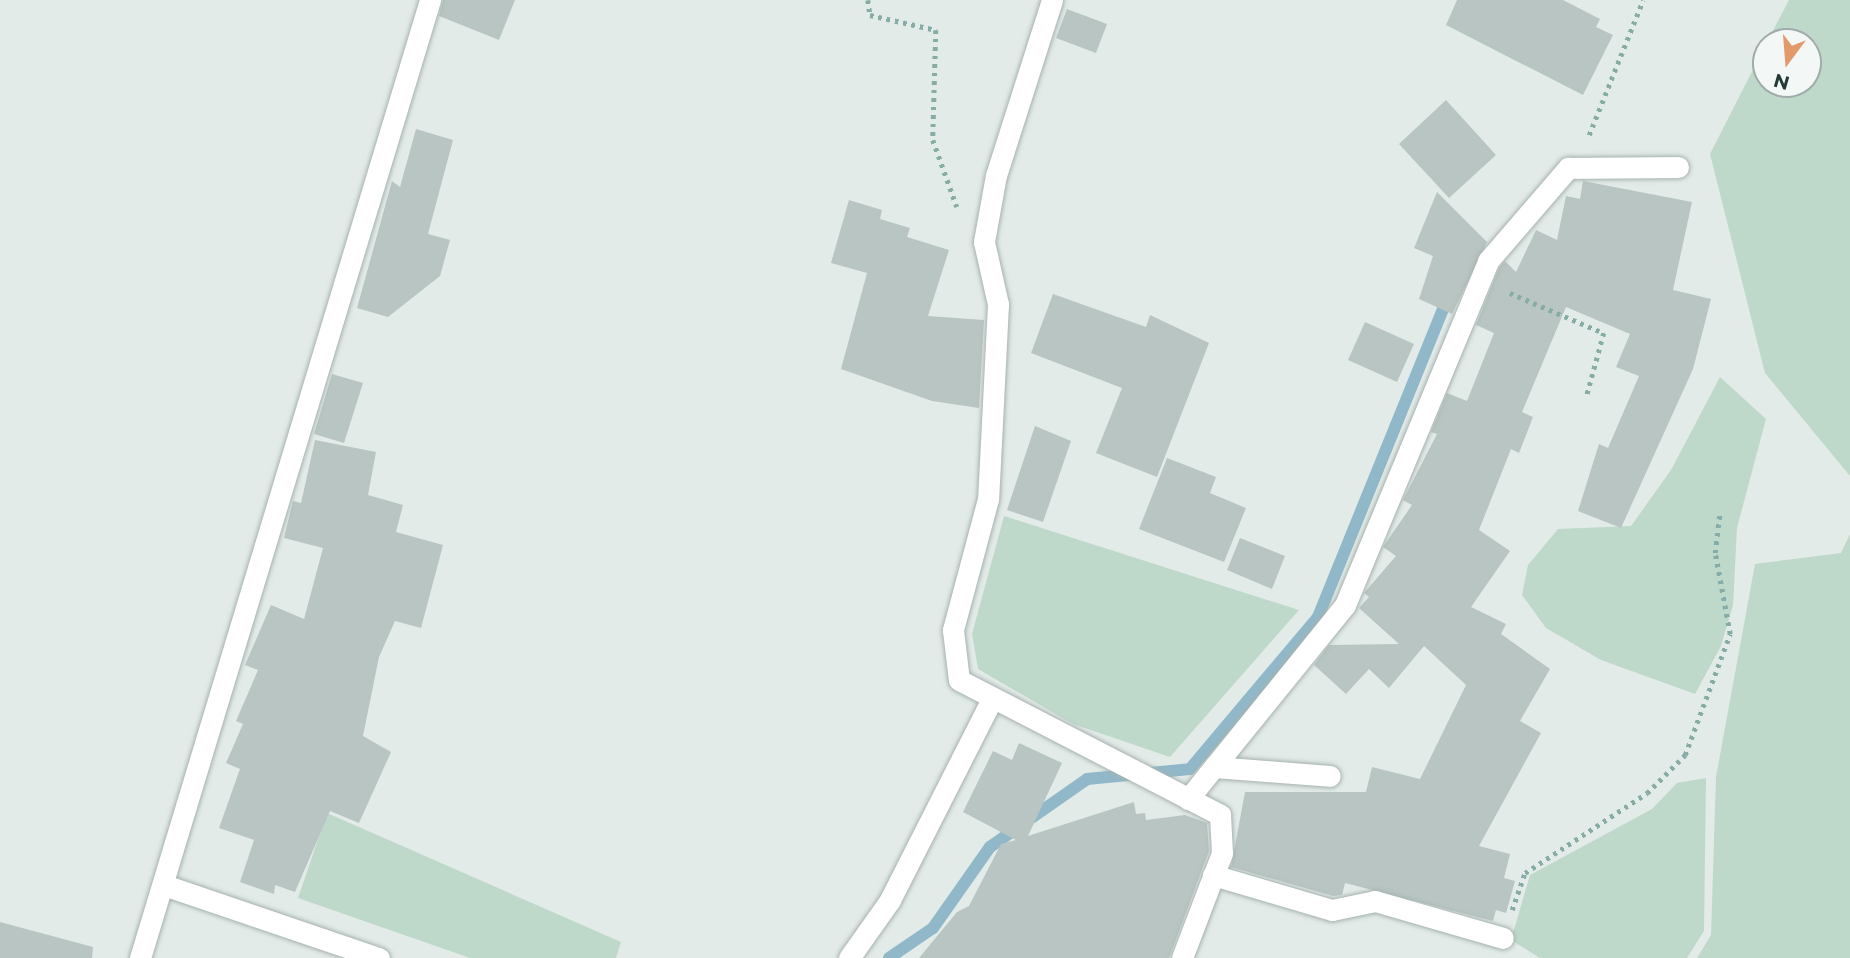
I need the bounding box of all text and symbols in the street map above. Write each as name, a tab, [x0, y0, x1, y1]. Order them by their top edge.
north arrow	[1752, 28, 1822, 98]
text: N	[1771, 69, 1792, 95]

